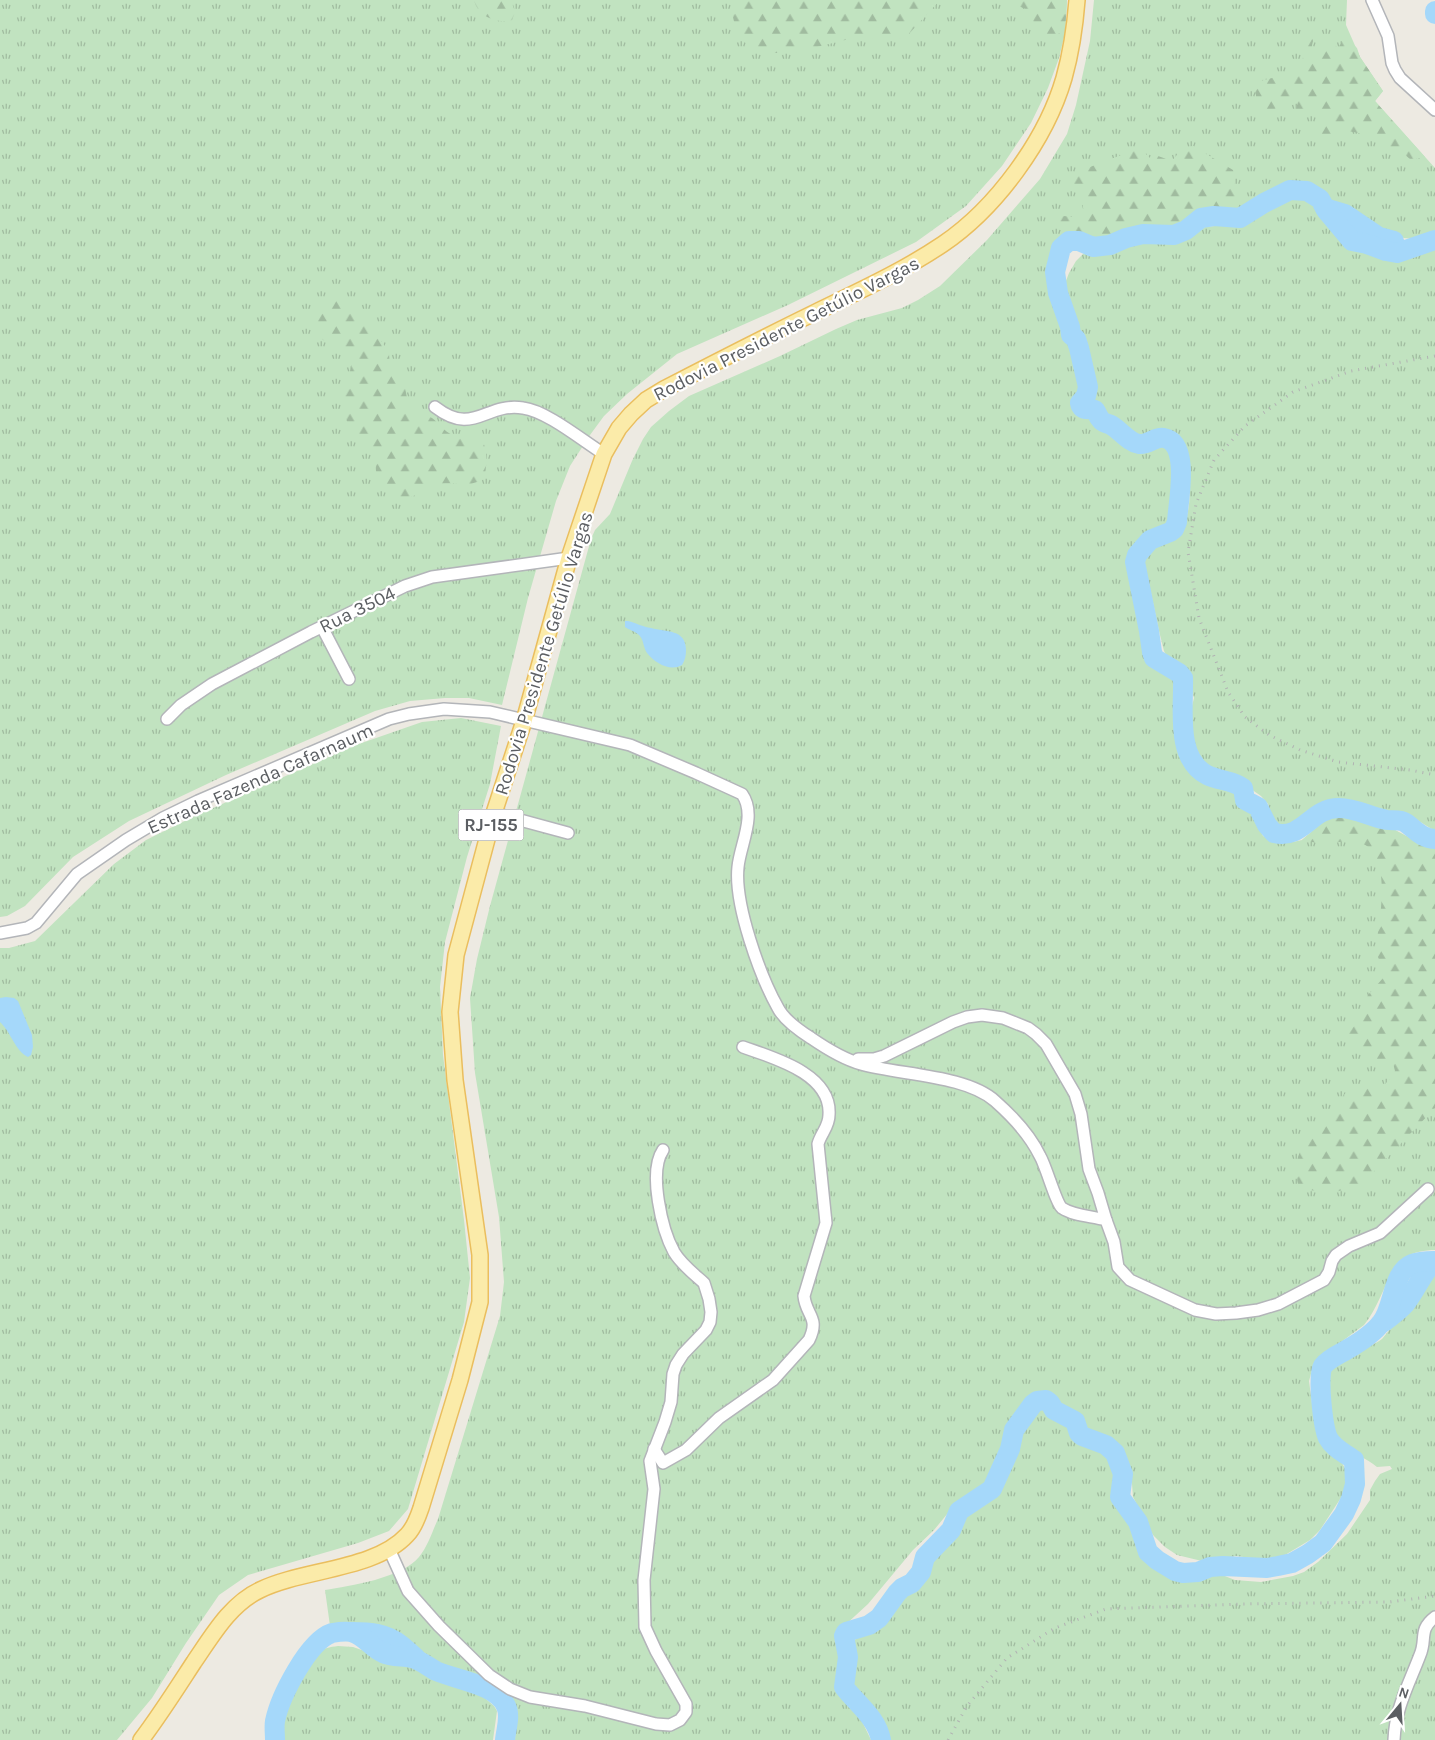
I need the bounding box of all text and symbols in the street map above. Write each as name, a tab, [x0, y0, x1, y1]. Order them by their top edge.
street label: Rodovia Presidente Getúlio Vargas	[650, 252, 923, 406]
street label: Rodovia Presidente Getúlio Vargas	[490, 509, 598, 798]
street label: Rua 3504	[316, 582, 399, 638]
street label: Estrada Fazenda Cafarnaum	[144, 719, 377, 839]
road number: RJ-155	[458, 810, 524, 840]
north arrow	[1375, 1680, 1425, 1730]
text: N	[1396, 1683, 1411, 1703]

